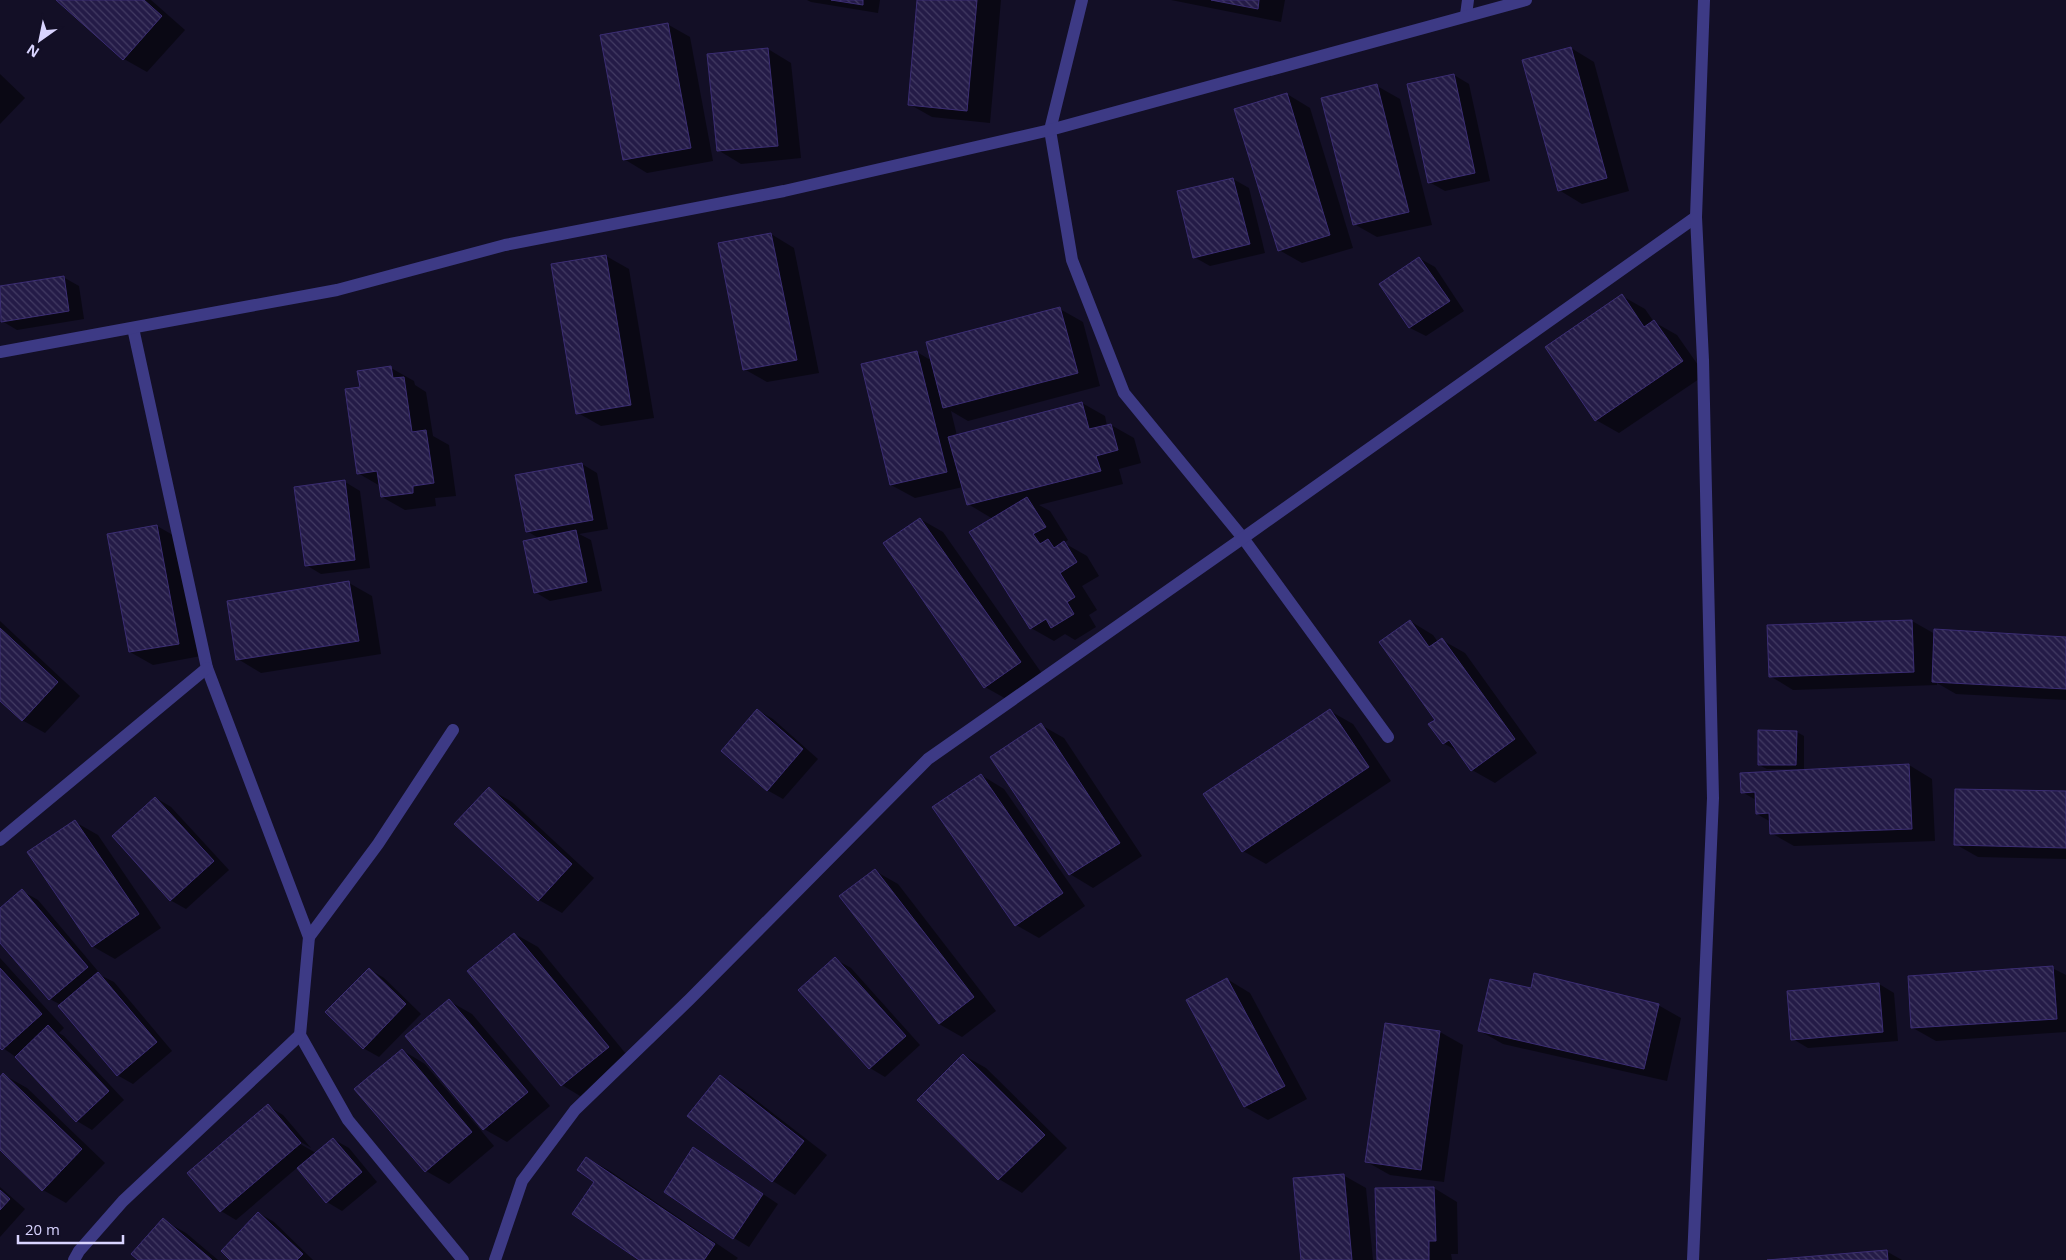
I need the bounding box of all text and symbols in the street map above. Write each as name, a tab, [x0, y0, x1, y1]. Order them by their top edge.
north arrow	[15, 15, 65, 65]
text: N	[23, 40, 43, 62]
scale bar	[18, 1212, 122, 1244]
text: 20 m	[25, 1219, 60, 1239]

